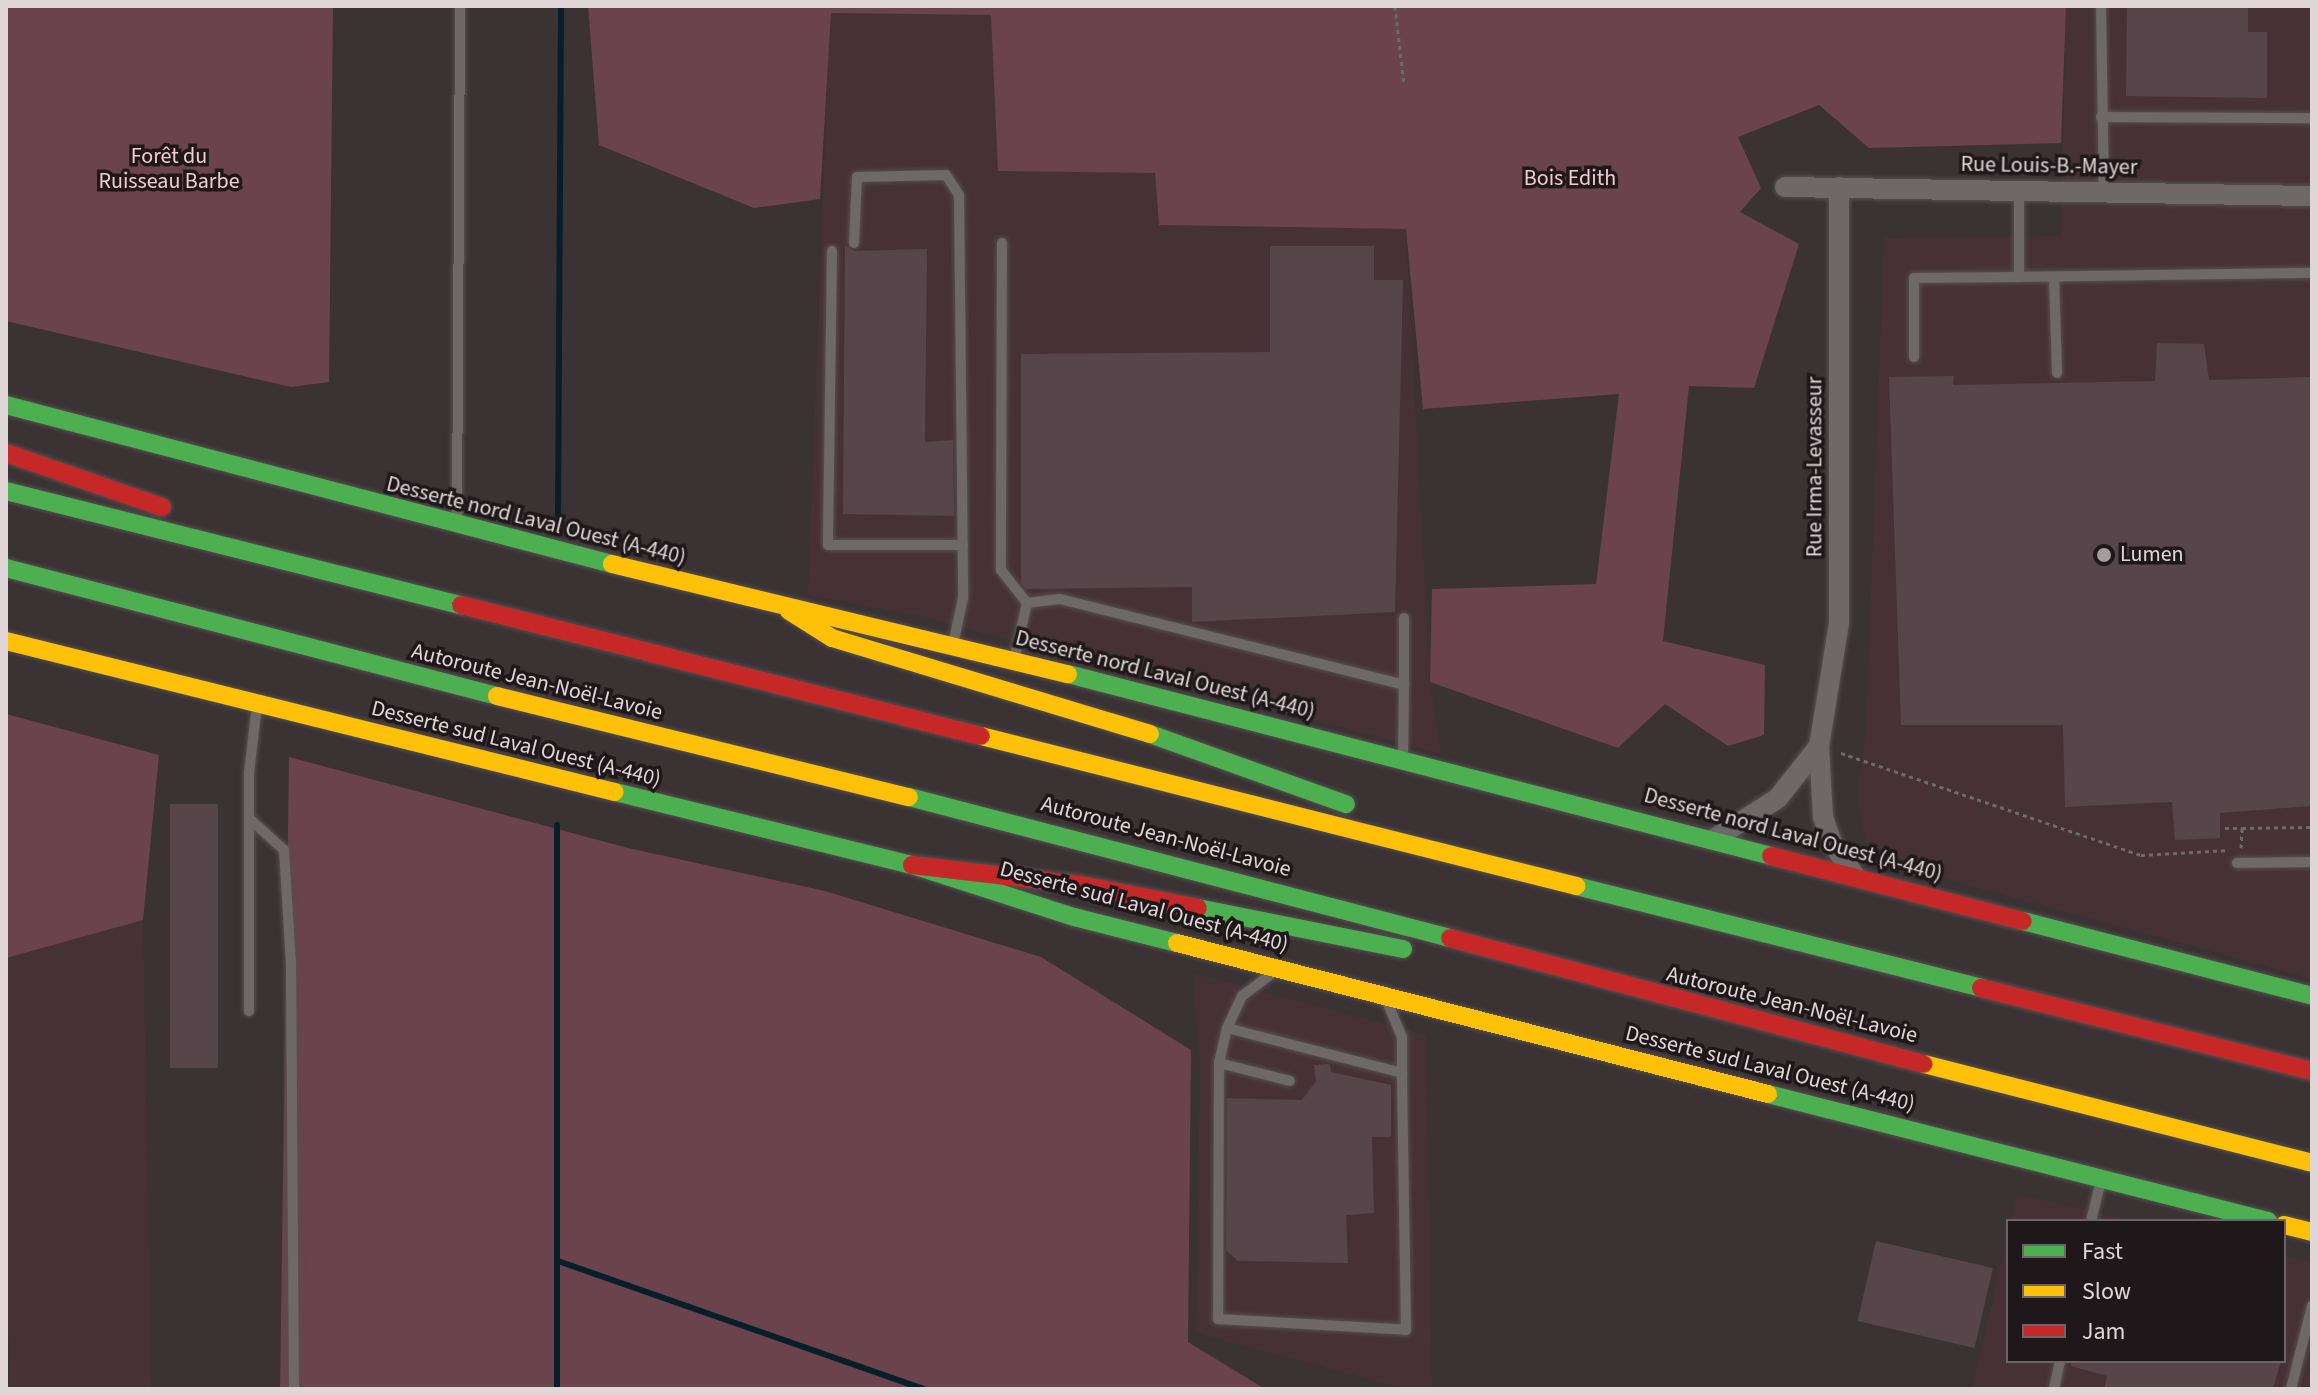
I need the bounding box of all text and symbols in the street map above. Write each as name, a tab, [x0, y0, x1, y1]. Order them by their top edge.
park label: Forêt du Ruisseau Barbe	[98, 143, 240, 194]
street label: Rue Louis-B.-Mayer	[1960, 151, 2138, 181]
park label: Bois Edith	[1524, 166, 1616, 192]
street label: Rue Irma-Levasseur	[1802, 377, 1828, 557]
street label: Desserte nord Laval Ouest (A-440)	[384, 471, 688, 571]
place label: Lumen	[2120, 542, 2184, 568]
marker: Lumen	[2095, 546, 2113, 564]
street label: Desserte nord Laval Ouest (A-440)	[1013, 625, 1317, 725]
street label: Autoroute Jean-Noël-Lavoie	[409, 638, 665, 726]
street label: Desserte sud Laval Ouest (A-440)	[369, 695, 663, 793]
street label: Desserte nord Laval Ouest (A-440)	[1641, 782, 1945, 888]
street label: Autoroute Jean-Noël-Lavoie	[1038, 791, 1294, 883]
street label: Desserte sud Laval Ouest (A-440)	[997, 856, 1291, 958]
street label: Autoroute Jean-Noël-Lavoie	[1664, 961, 1920, 1049]
street label: Desserte sud Laval Ouest (A-440)	[1623, 1020, 1917, 1118]
legend	[2006, 1219, 2286, 1363]
text: Fast	[2082, 1234, 2123, 1269]
text: Slow	[2082, 1274, 2131, 1309]
text: Jam	[2082, 1314, 2126, 1349]

